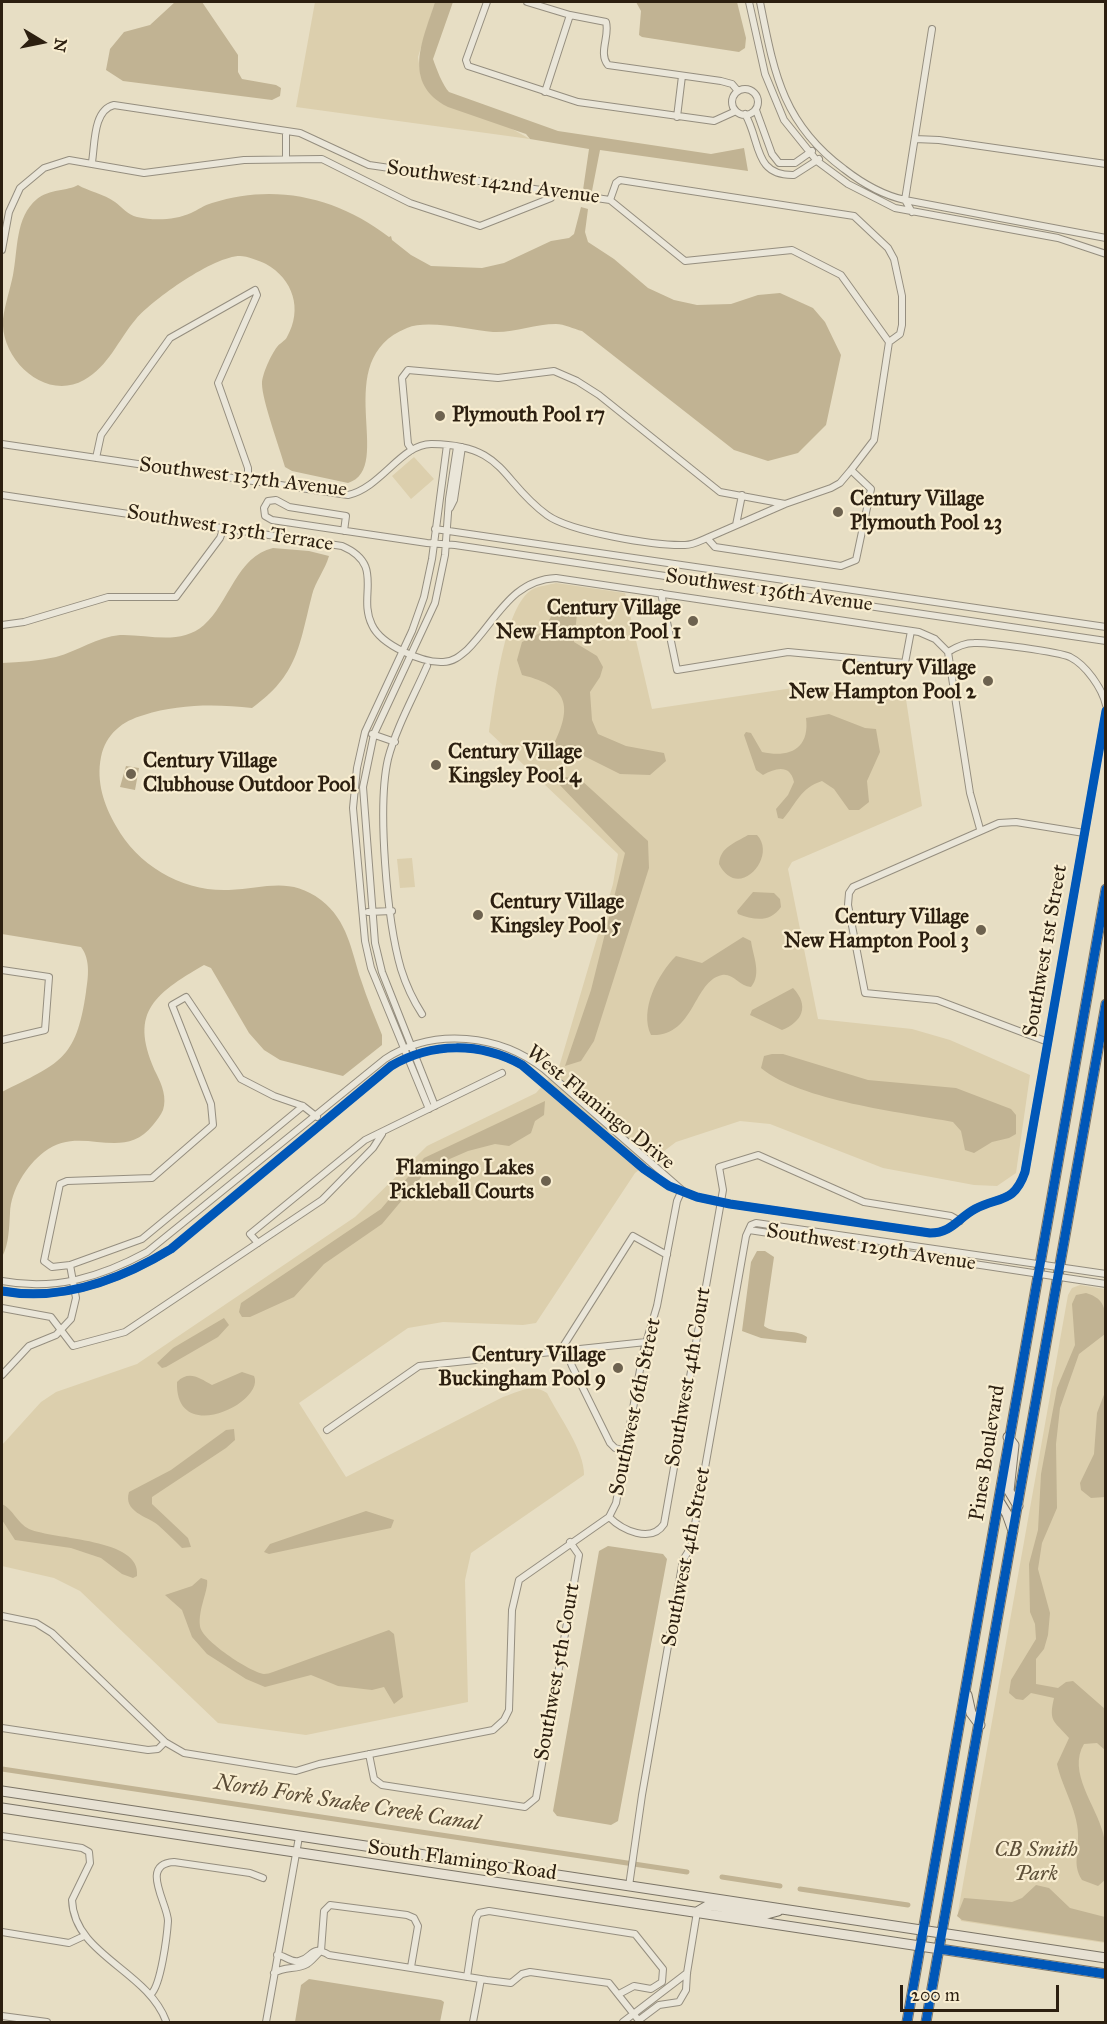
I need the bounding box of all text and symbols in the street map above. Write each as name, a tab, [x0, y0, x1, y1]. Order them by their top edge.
north arrow	[12, 12, 72, 72]
text: N	[50, 37, 71, 54]
street label: Southwest 142nd Avenue	[385, 156, 601, 210]
place label: Plymouth Pool 17	[452, 403, 605, 429]
marker: Plymouth Pool 17	[433, 409, 447, 423]
street label: Southwest 137th Avenue	[138, 453, 348, 503]
place label: Century Village Plymouth Pool 23	[850, 487, 1002, 537]
street label: Southwest 135th Terrace	[125, 500, 335, 558]
marker: Century Village Plymouth Pool 23	[831, 505, 845, 519]
street label: Southwest 136th Avenue	[664, 564, 874, 618]
place label: Century Village New Hampton Pool 1	[496, 596, 681, 646]
marker: Century Village New Hampton Pool 1	[686, 614, 700, 628]
place label: Century Village New Hampton Pool 2	[789, 656, 976, 706]
marker: Century Village New Hampton Pool 2	[981, 674, 995, 688]
place label: Century Village Kingsley Pool 4	[448, 740, 582, 790]
place label: Century Village Clubhouse Outdoor Pool	[143, 749, 356, 799]
marker: Century Village Kingsley Pool 4	[429, 758, 443, 772]
marker: Century Village Clubhouse Outdoor Pool	[124, 767, 138, 781]
street label: Southwest 1st Street	[1018, 863, 1074, 1039]
place label: Century Village Kingsley Pool 5	[490, 890, 624, 940]
place label: Century Village New Hampton Pool 3	[784, 905, 969, 955]
marker: Century Village Kingsley Pool 5	[471, 908, 485, 922]
marker: Century Village New Hampton Pool 3	[974, 923, 988, 937]
street label: West Flamingo Drive	[521, 1040, 679, 1176]
place label: Flamingo Lakes Pickleball Courts	[389, 1156, 534, 1206]
marker: Flamingo Lakes Pickleball Courts	[539, 1174, 553, 1188]
street label: Southwest 129th Avenue	[765, 1219, 977, 1277]
street label: Southwest 4th Court	[661, 1285, 717, 1469]
street label: Southwest 6th Street	[605, 1316, 667, 1498]
place label: Century Village Buckingham Pool 9	[438, 1343, 606, 1393]
marker: Century Village Buckingham Pool 9	[611, 1361, 625, 1375]
street label: Pines Boulevard	[965, 1383, 1011, 1523]
street label: Southwest 4th Street	[657, 1465, 717, 1649]
street label: Southwest 5th Court	[530, 1581, 586, 1763]
water label: North Fork Snake Creek Canal	[212, 1770, 482, 1838]
street label: South Flamingo Road	[366, 1835, 558, 1887]
park label: CB Smith Park	[994, 1838, 1078, 1888]
scale bar	[903, 1973, 1062, 2011]
text: 200 m	[911, 1984, 960, 2006]

